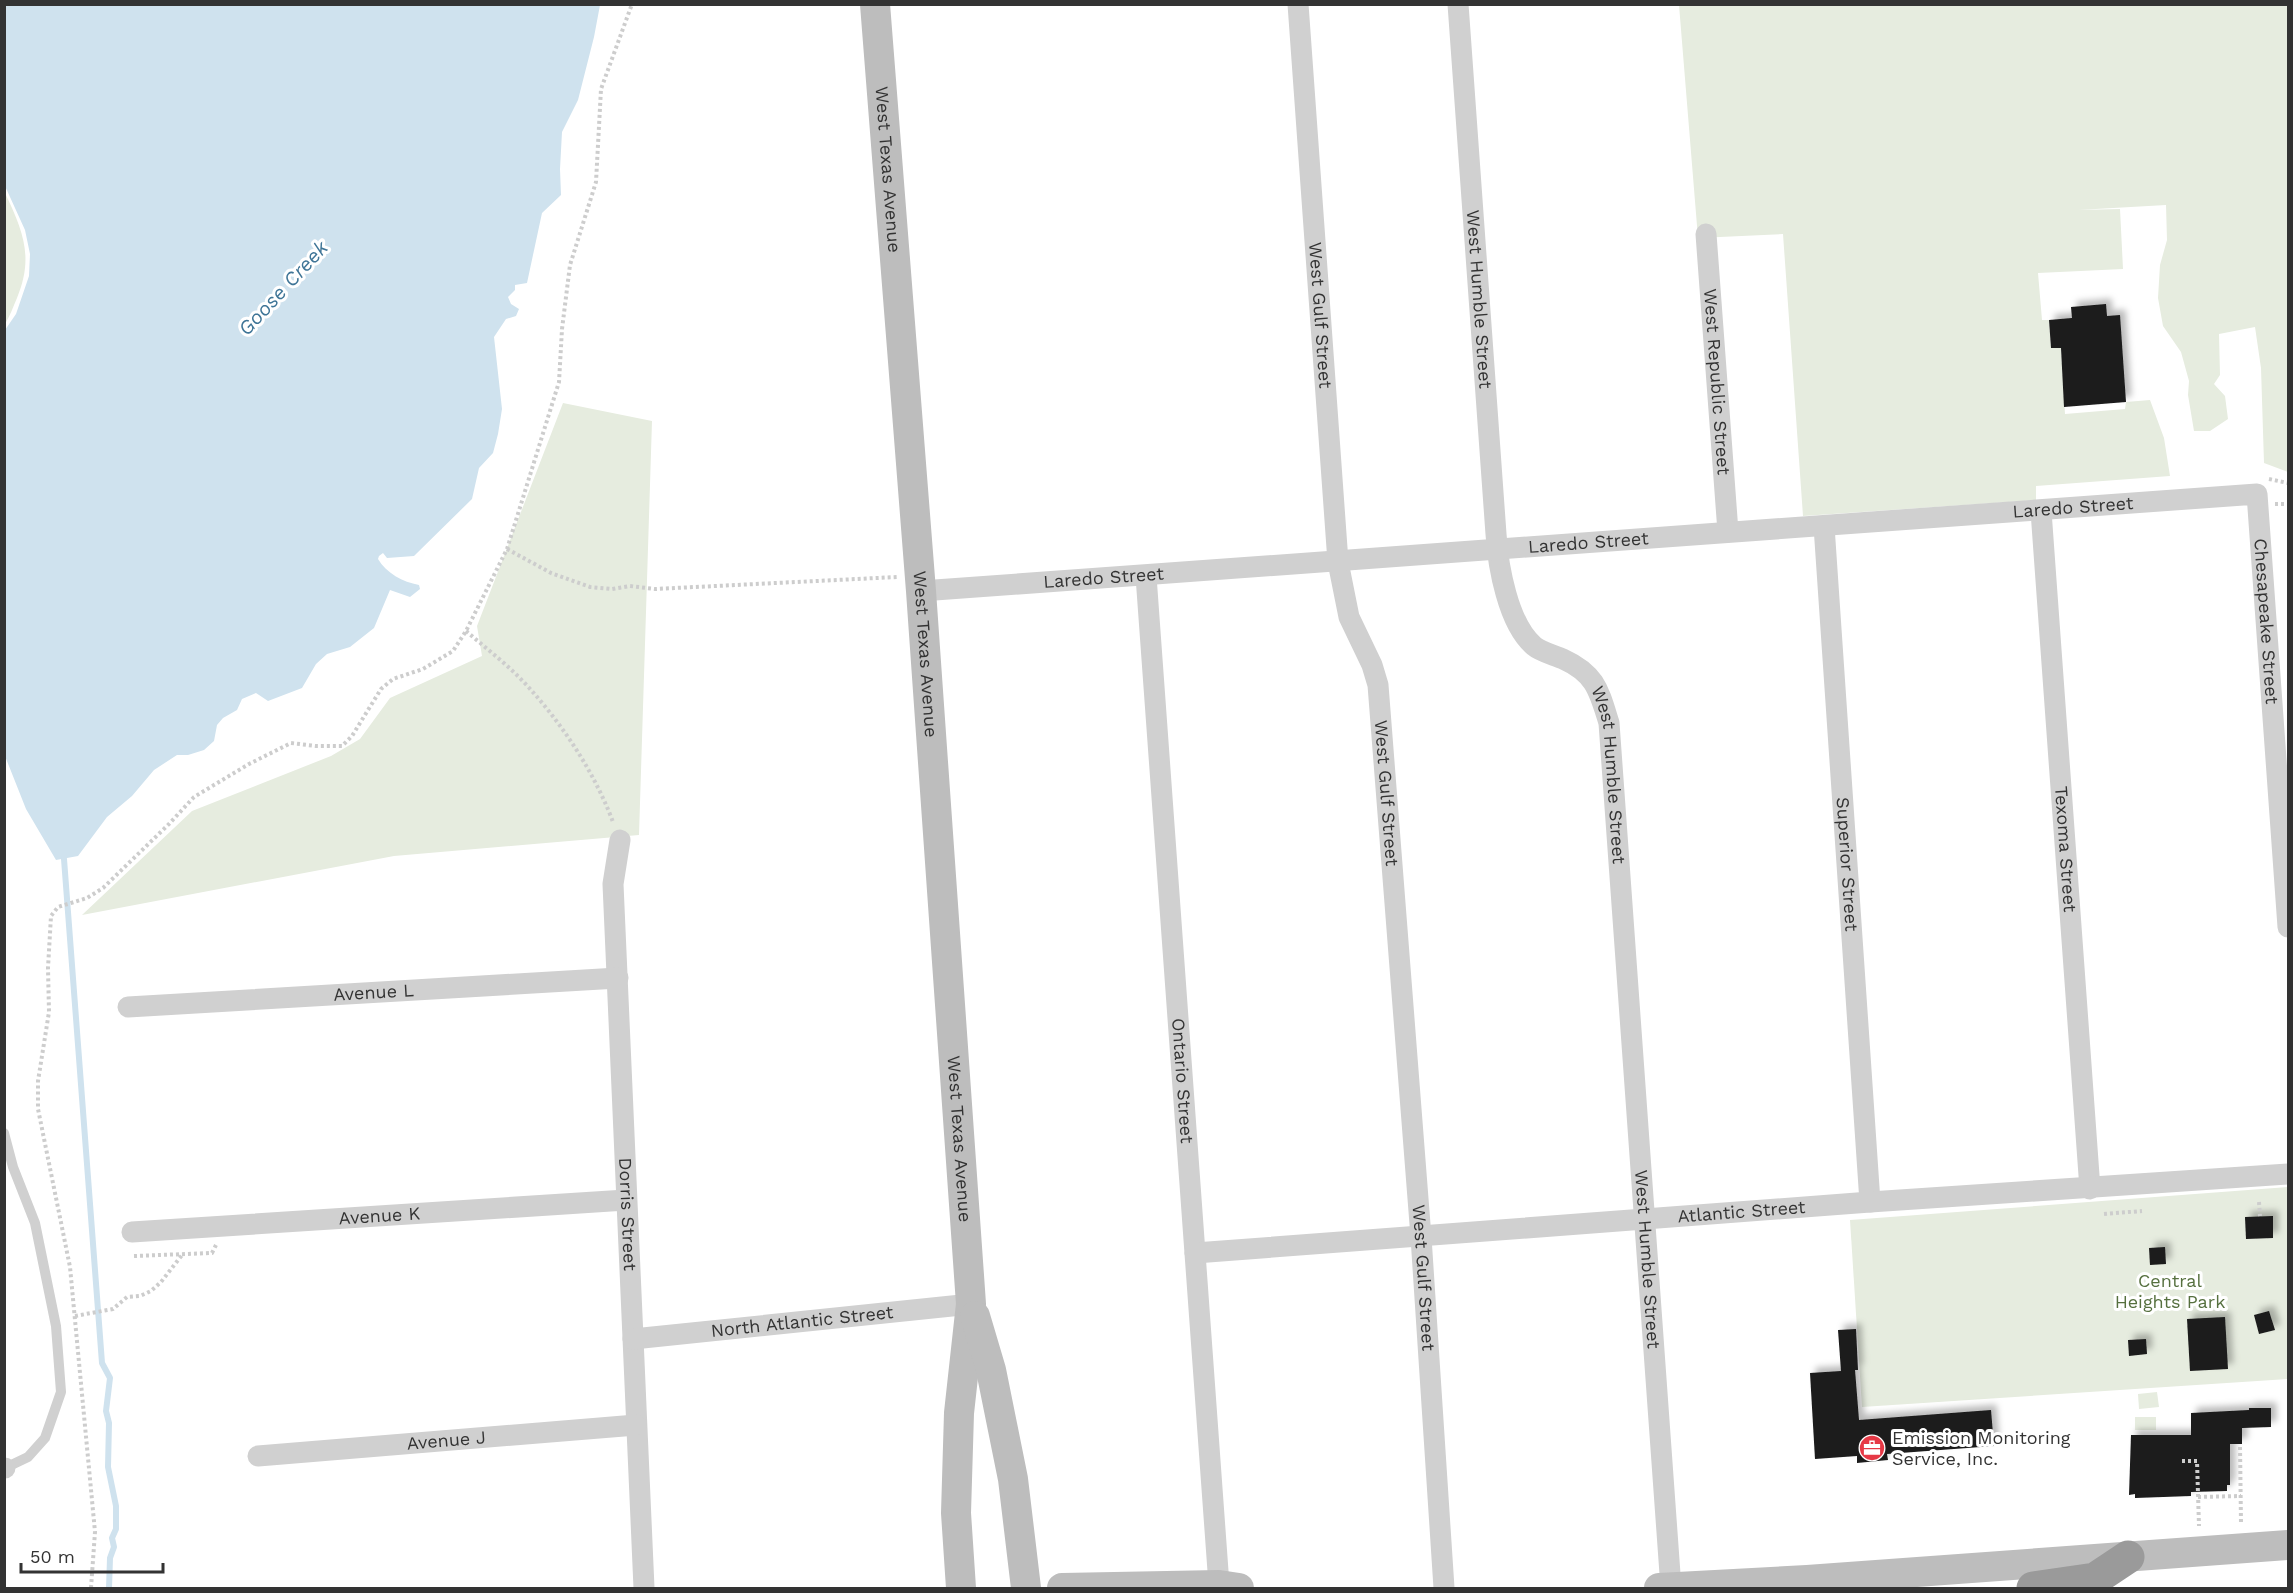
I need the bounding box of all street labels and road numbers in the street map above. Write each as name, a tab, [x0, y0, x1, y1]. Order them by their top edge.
street label: West Texas Avenue	[871, 85, 905, 254]
street label: West Humble Street	[1463, 209, 1497, 390]
street label: West Gulf Street	[1305, 241, 1337, 390]
street label: West Republic Street	[1700, 288, 1735, 476]
street label: Laredo Street	[2012, 492, 2134, 522]
street label: Laredo Street	[1527, 527, 1650, 557]
street label: Chesapeake Street	[2250, 538, 2283, 705]
street label: Laredo Street	[1042, 562, 1165, 592]
street label: West Texas Avenue	[909, 570, 942, 738]
street label: West Humble Street	[1587, 683, 1630, 865]
street label: West Gulf Street	[1371, 719, 1403, 867]
street label: Texoma Street	[2051, 785, 2081, 913]
street label: Superior Street	[1832, 796, 1863, 932]
street label: Avenue L	[333, 979, 415, 1005]
street label: Ontario Street	[1168, 1017, 1198, 1144]
street label: West Texas Avenue	[944, 1055, 976, 1223]
street label: Dorris Street	[615, 1157, 641, 1272]
street label: West Humble Street	[1631, 1169, 1665, 1350]
street label: Atlantic Street	[1677, 1196, 1807, 1227]
street label: Avenue K	[338, 1202, 421, 1229]
street label: West Gulf Street	[1408, 1204, 1439, 1352]
street label: North Atlantic Street	[710, 1301, 895, 1341]
street label: Avenue J	[406, 1426, 487, 1454]

